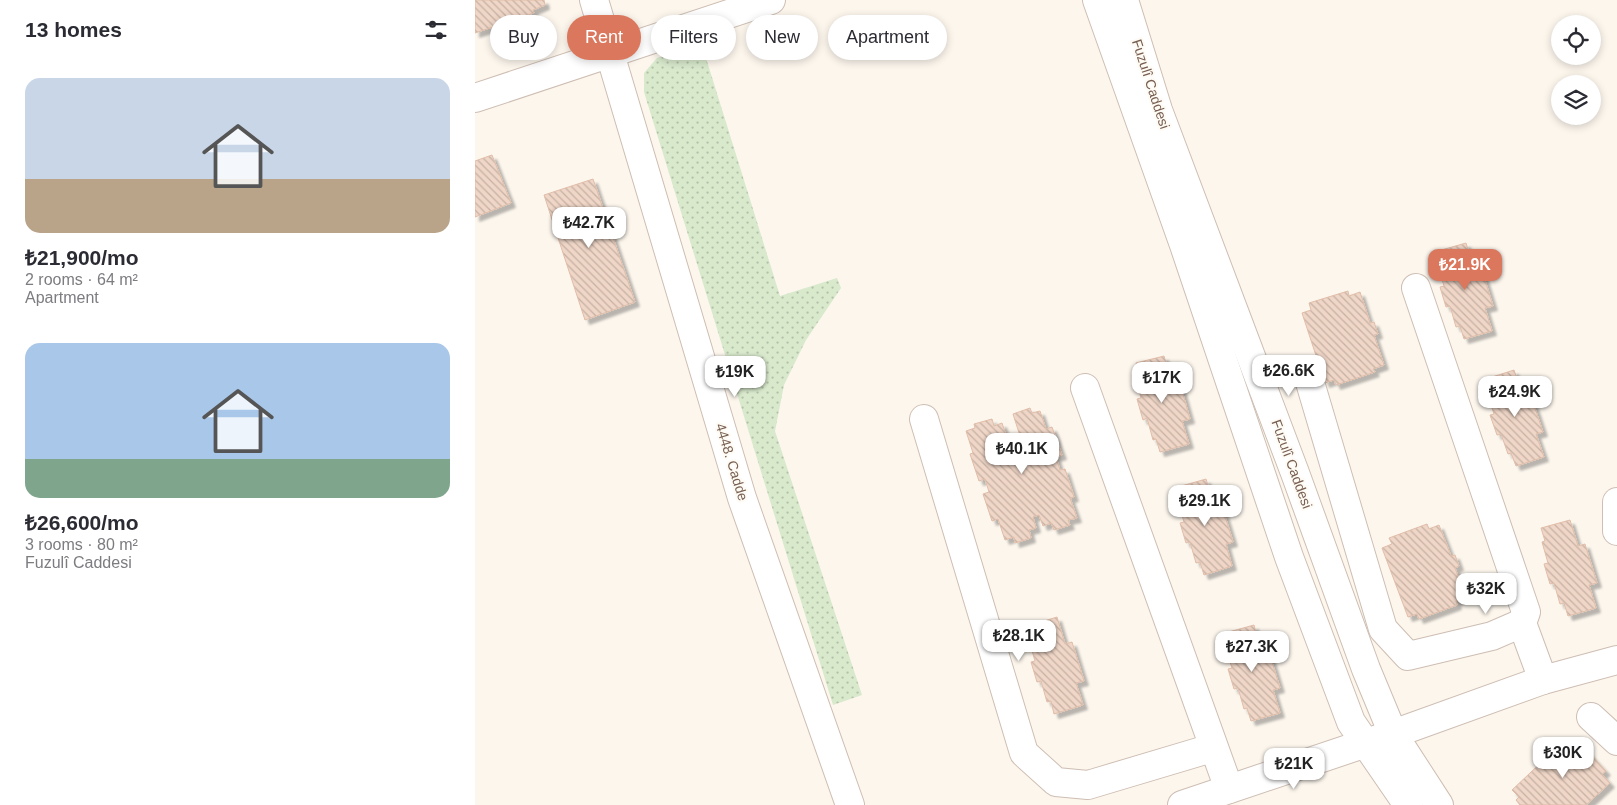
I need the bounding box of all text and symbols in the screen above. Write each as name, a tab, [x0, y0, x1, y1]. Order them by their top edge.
chip: Buy	[490, 15, 557, 60]
chip: Rent	[567, 15, 641, 60]
chip: Filters	[651, 15, 736, 60]
chip: New	[746, 15, 818, 60]
chip: Apartment	[828, 15, 947, 60]
map controls	[1551, 15, 1601, 125]
button: locate	[1551, 15, 1601, 65]
icon: filters	[422, 16, 450, 44]
text: 13 homes	[25, 18, 122, 41]
street label: Fuzulî Caddesi	[1129, 37, 1173, 131]
button: layers	[1551, 75, 1601, 125]
icon: home	[193, 111, 283, 201]
pin: ₺42.7K	[548, 206, 630, 249]
text: ₺42.7K	[563, 214, 615, 231]
text: ₺21,900/mo	[25, 246, 139, 269]
pin: ₺21.9K	[1424, 248, 1506, 291]
text: ₺21.9K	[1439, 256, 1491, 273]
text: 2 rooms · 64 m²	[25, 271, 138, 288]
text: Apartment	[25, 289, 99, 306]
pin: ₺26.6K	[1248, 354, 1330, 397]
pin: ₺19K	[705, 356, 765, 398]
pin: ₺17K	[1132, 362, 1192, 404]
text: ₺26.6K	[1263, 362, 1315, 379]
text: ₺19K	[716, 363, 754, 380]
text: ₺17K	[1143, 369, 1181, 386]
icon: home	[193, 376, 283, 466]
pin: ₺24.9K	[1474, 376, 1556, 418]
text: ₺24.9K	[1489, 383, 1541, 400]
street label: Fuzulî Caddesi	[1269, 417, 1315, 511]
street label: 4448. Cadde	[713, 421, 751, 503]
pin: ₺40.1K	[981, 432, 1063, 475]
text: ₺40.1K	[996, 440, 1048, 457]
pin: ₺29.1K	[1164, 484, 1246, 527]
text: ₺29.1K	[1179, 492, 1231, 509]
text: ₺26,600/mo	[25, 511, 139, 534]
text: 3 rooms · 80 m²	[25, 536, 138, 553]
text: Fuzulî Caddesi	[25, 554, 132, 571]
pin: ₺32K	[1456, 572, 1516, 615]
text: ₺32K	[1467, 580, 1505, 597]
pin: ₺28.1K	[978, 620, 1060, 662]
text: ₺28.1K	[993, 627, 1045, 644]
pin: ₺27.3K	[1211, 630, 1293, 673]
text: ₺27.3K	[1226, 638, 1278, 655]
pin: ₺30K	[1533, 736, 1593, 779]
text: ₺30K	[1544, 744, 1582, 761]
pin: ₺21K	[1264, 748, 1324, 790]
text: ₺21K	[1275, 755, 1313, 772]

